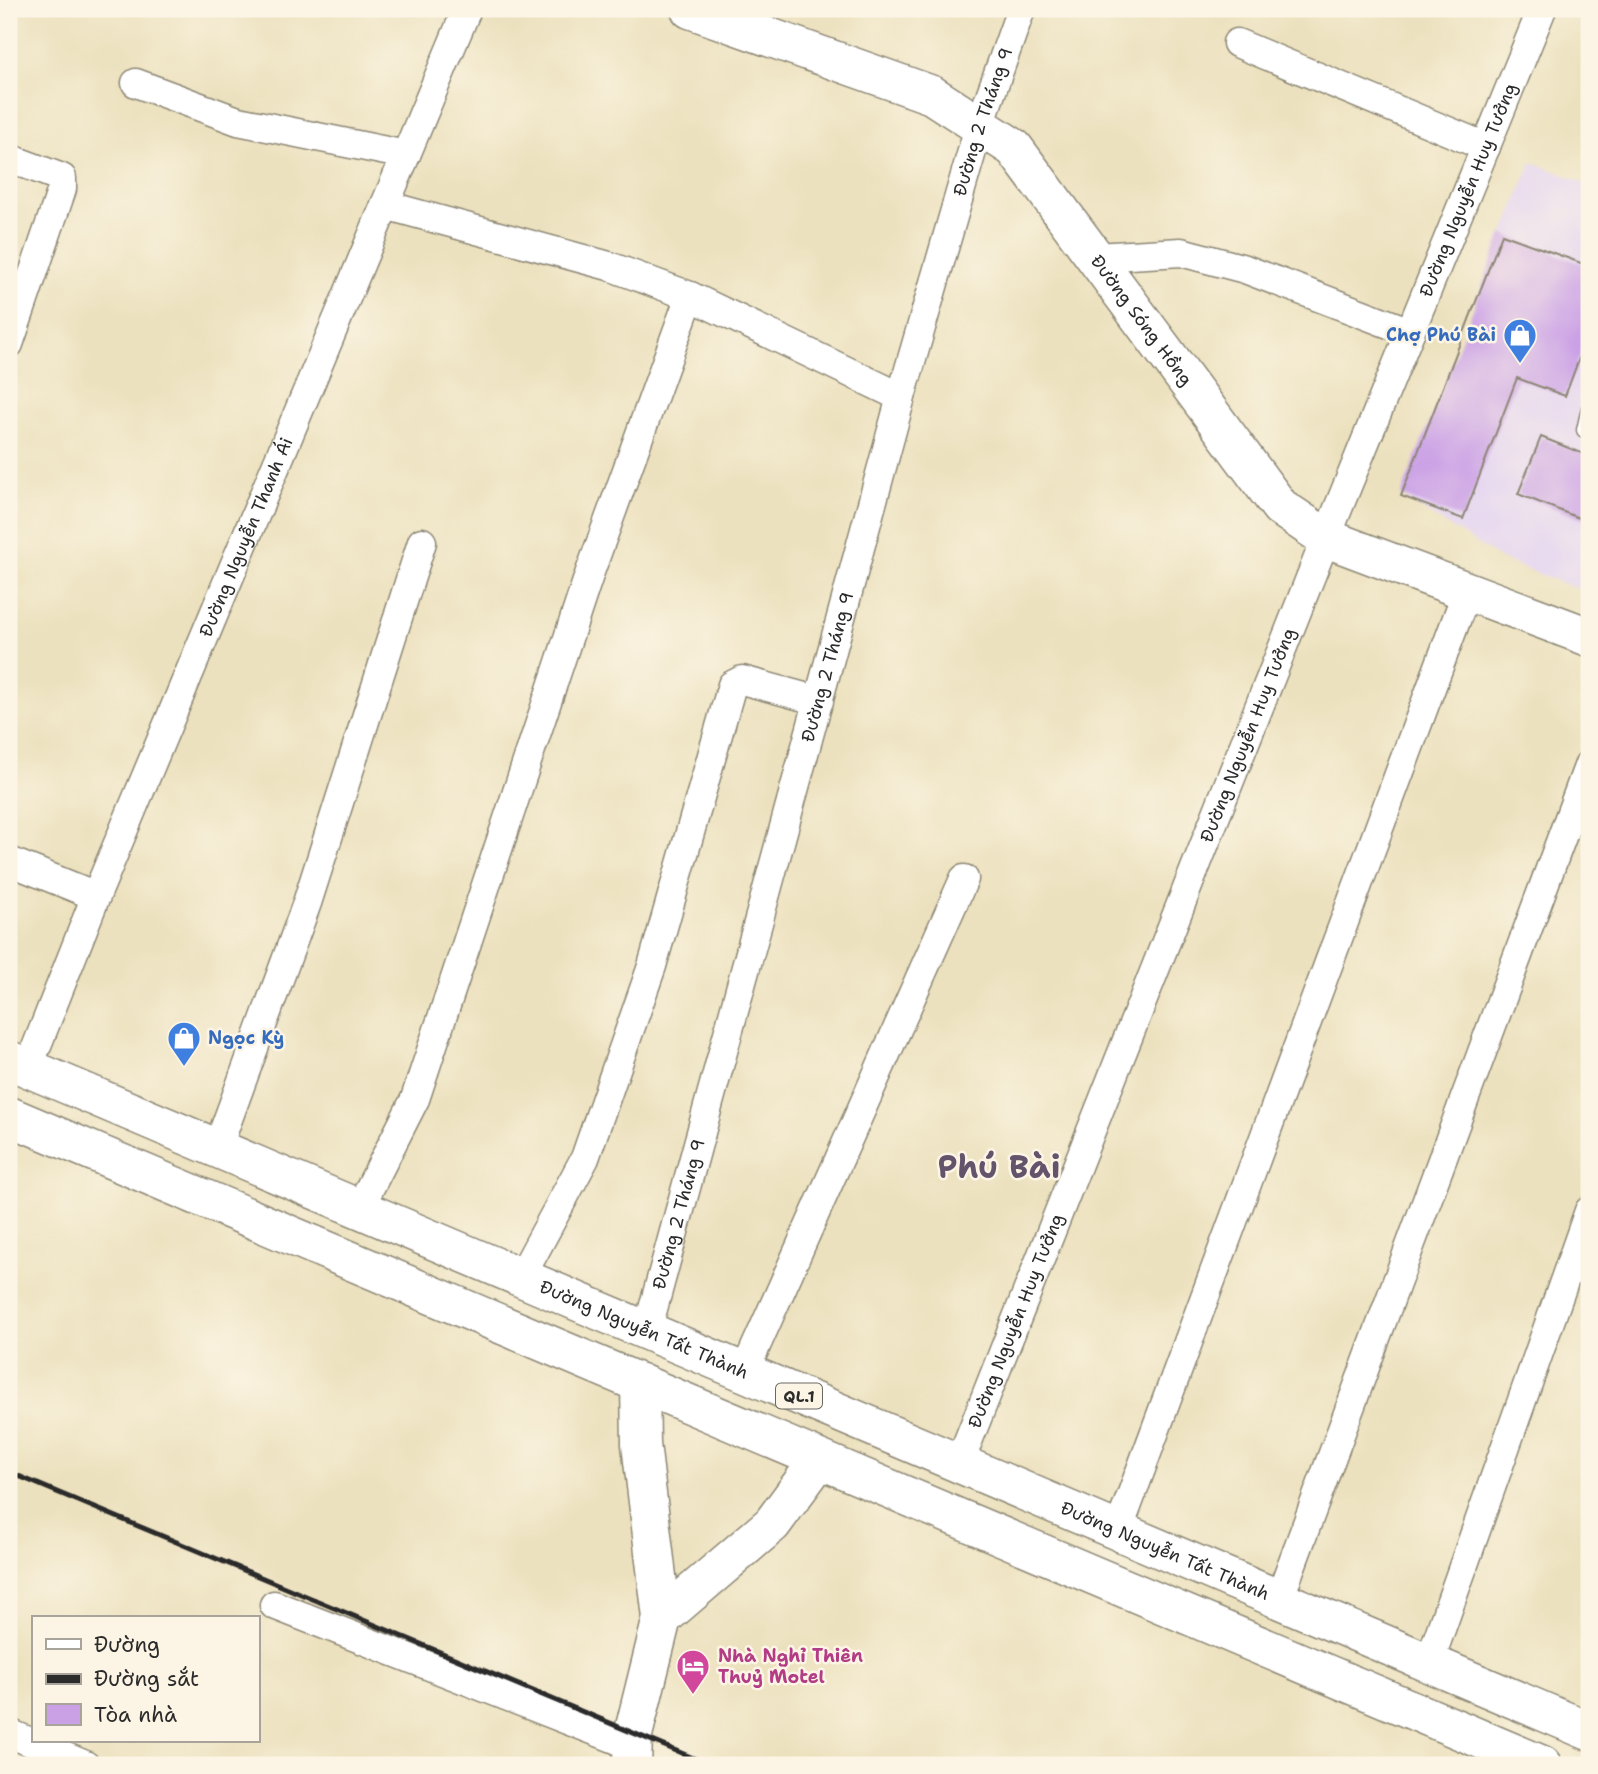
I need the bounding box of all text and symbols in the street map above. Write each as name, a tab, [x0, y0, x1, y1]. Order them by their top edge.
street label: Đường 2 Tháng 9	[948, 44, 1018, 199]
street label: Đường Nguyễn Huy Tưởng	[1414, 80, 1522, 300]
street label: Đường Sóng Hồng	[1085, 250, 1198, 391]
shop icon: Chợ Phú Bài	[1501, 316, 1539, 365]
place label: Chợ Phú Bài	[1386, 323, 1496, 347]
street label: Đường Nguyễn Thanh Ái	[194, 434, 298, 640]
street label: Đường 2 Tháng 9	[796, 589, 859, 745]
street label: Đường Nguyễn Huy Tưởng	[1195, 624, 1301, 846]
shop icon: Ngọc Kỳ	[165, 1019, 203, 1068]
place label: Ngọc Kỳ	[208, 1026, 284, 1050]
street label: Đường 2 Tháng 9	[647, 1136, 711, 1292]
district label: Phú Bài	[938, 1145, 1060, 1188]
street label: Đường Nguyễn Huy Tưởng	[962, 1210, 1069, 1432]
street label: Đường Nguyễn Tất Thành	[536, 1275, 752, 1385]
road number: QL.1	[776, 1384, 822, 1408]
street label: Đường Nguyễn Tất Thành	[1057, 1496, 1273, 1606]
legend	[32, 1616, 259, 1742]
text: Đường	[94, 1631, 160, 1659]
place label: Nhà Nghỉ Thiên Thuỷ Motel	[718, 1644, 863, 1689]
hotel icon: Nhà Nghỉ Thiên Thuỷ Motel	[674, 1647, 712, 1696]
text: Đường sắt	[94, 1665, 199, 1693]
text: Tòa nhà	[94, 1701, 177, 1729]

